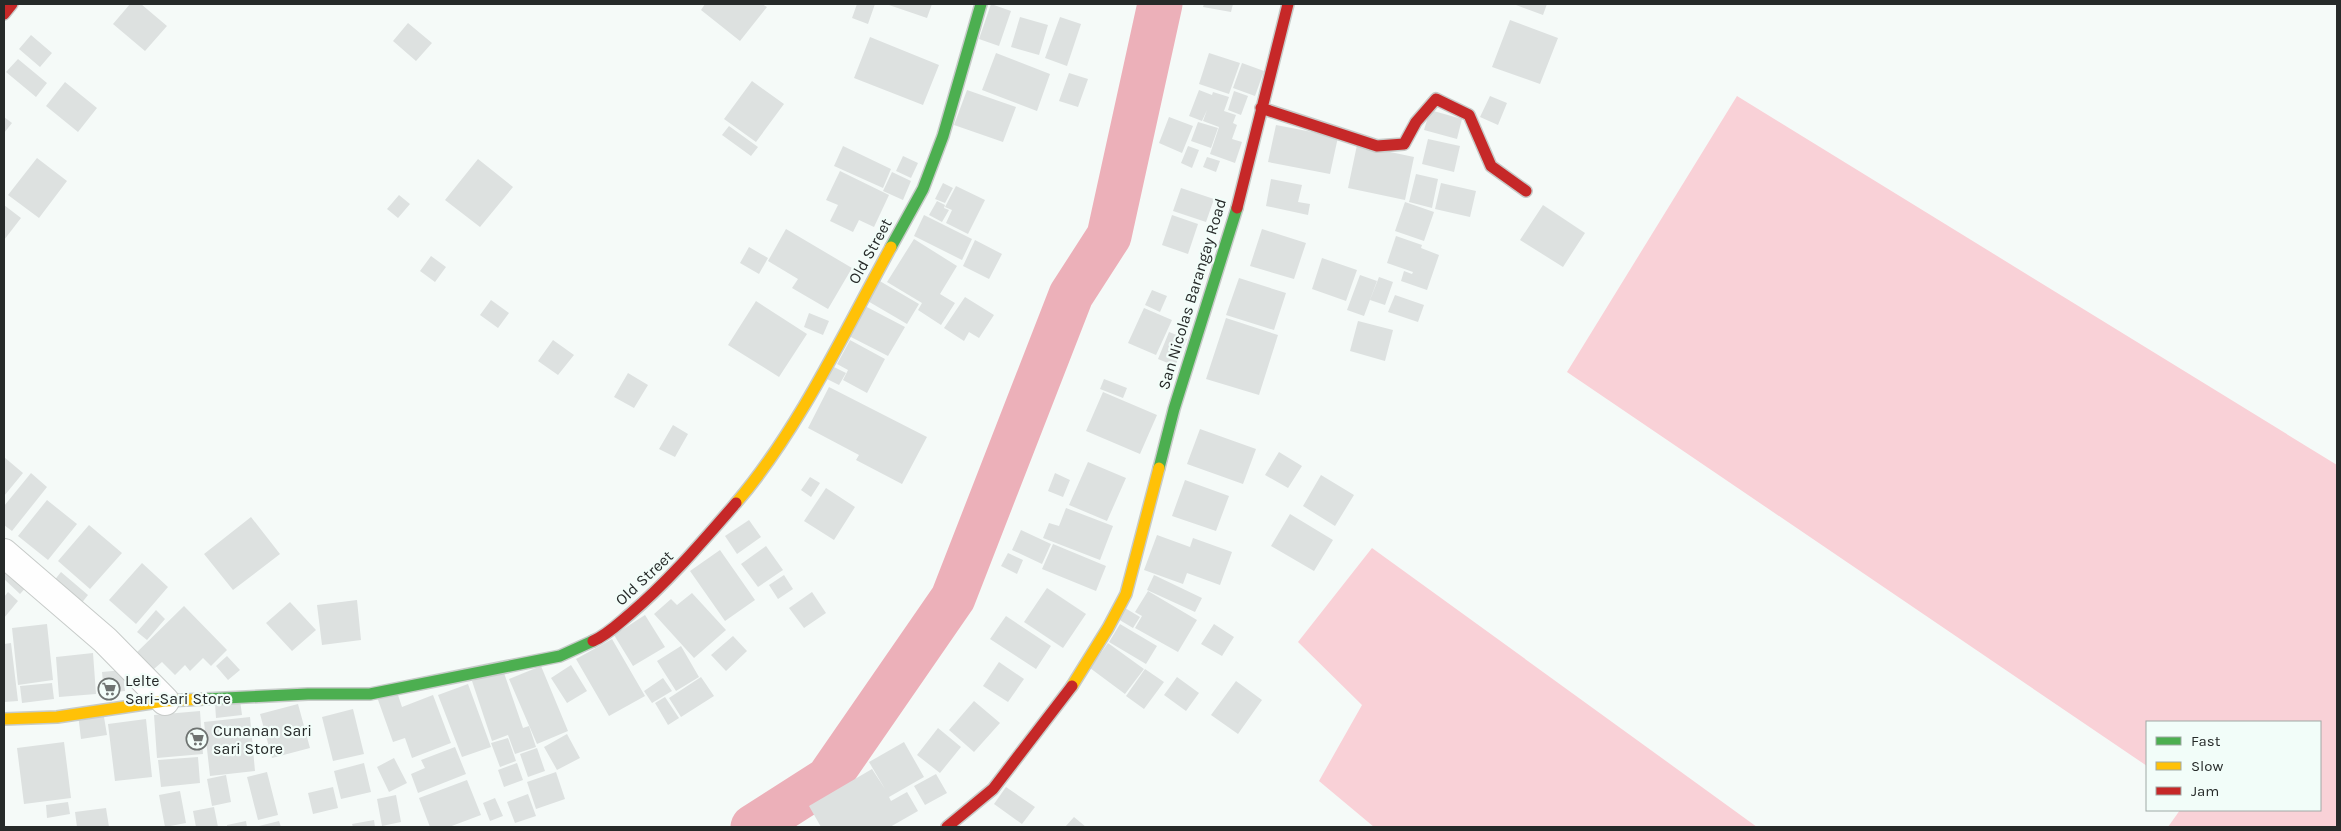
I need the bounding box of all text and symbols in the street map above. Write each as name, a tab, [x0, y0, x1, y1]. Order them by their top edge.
street label: San Nicolas Barangay Road	[1154, 196, 1230, 392]
street label: Old Street	[844, 215, 896, 287]
street label: Old Street	[611, 546, 677, 610]
place label: Lelte Sari-Sari Store	[125, 671, 231, 708]
supermarket icon: Lelte Sari-Sari Store	[97, 677, 121, 701]
place label: Cunanan Sari sari Store	[213, 721, 312, 758]
legend	[2146, 721, 2321, 811]
supermarket icon: Cunanan Sari sari Store	[185, 727, 209, 751]
text: Fast	[2191, 732, 2221, 750]
text: Slow	[2191, 757, 2223, 775]
text: Jam	[2191, 782, 2219, 800]

